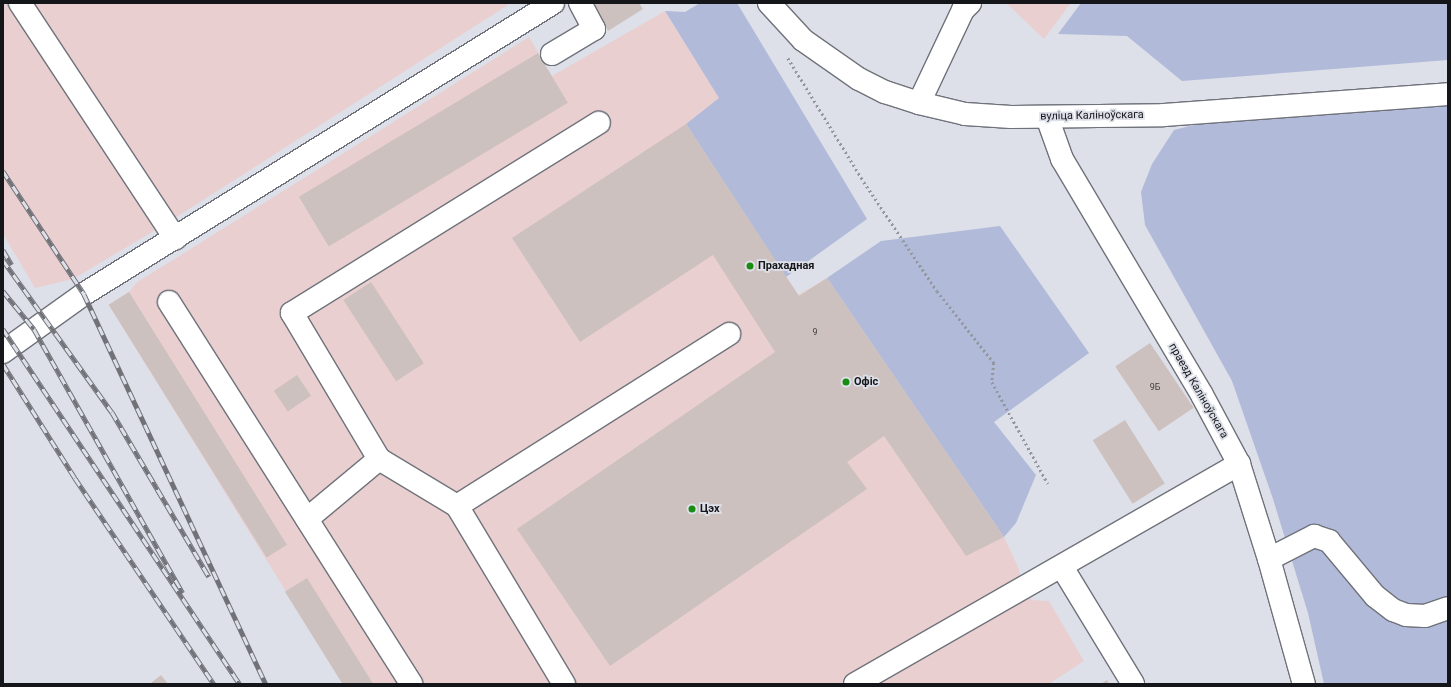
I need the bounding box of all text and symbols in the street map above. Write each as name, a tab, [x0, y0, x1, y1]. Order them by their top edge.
street label: вуліца Каліноўскага	[1040, 108, 1144, 124]
place label: Прахадная	[758, 259, 814, 273]
marker: Прахадная	[745, 261, 755, 271]
house number: 9	[812, 327, 818, 337]
street label: праезд Каліноўскага	[1165, 341, 1231, 441]
place label: Офіс	[854, 375, 878, 389]
marker: Офіс	[841, 377, 851, 387]
house number: 9Б	[1150, 382, 1160, 392]
place label: Цэх	[700, 502, 720, 516]
marker: Цэх	[687, 504, 697, 514]

